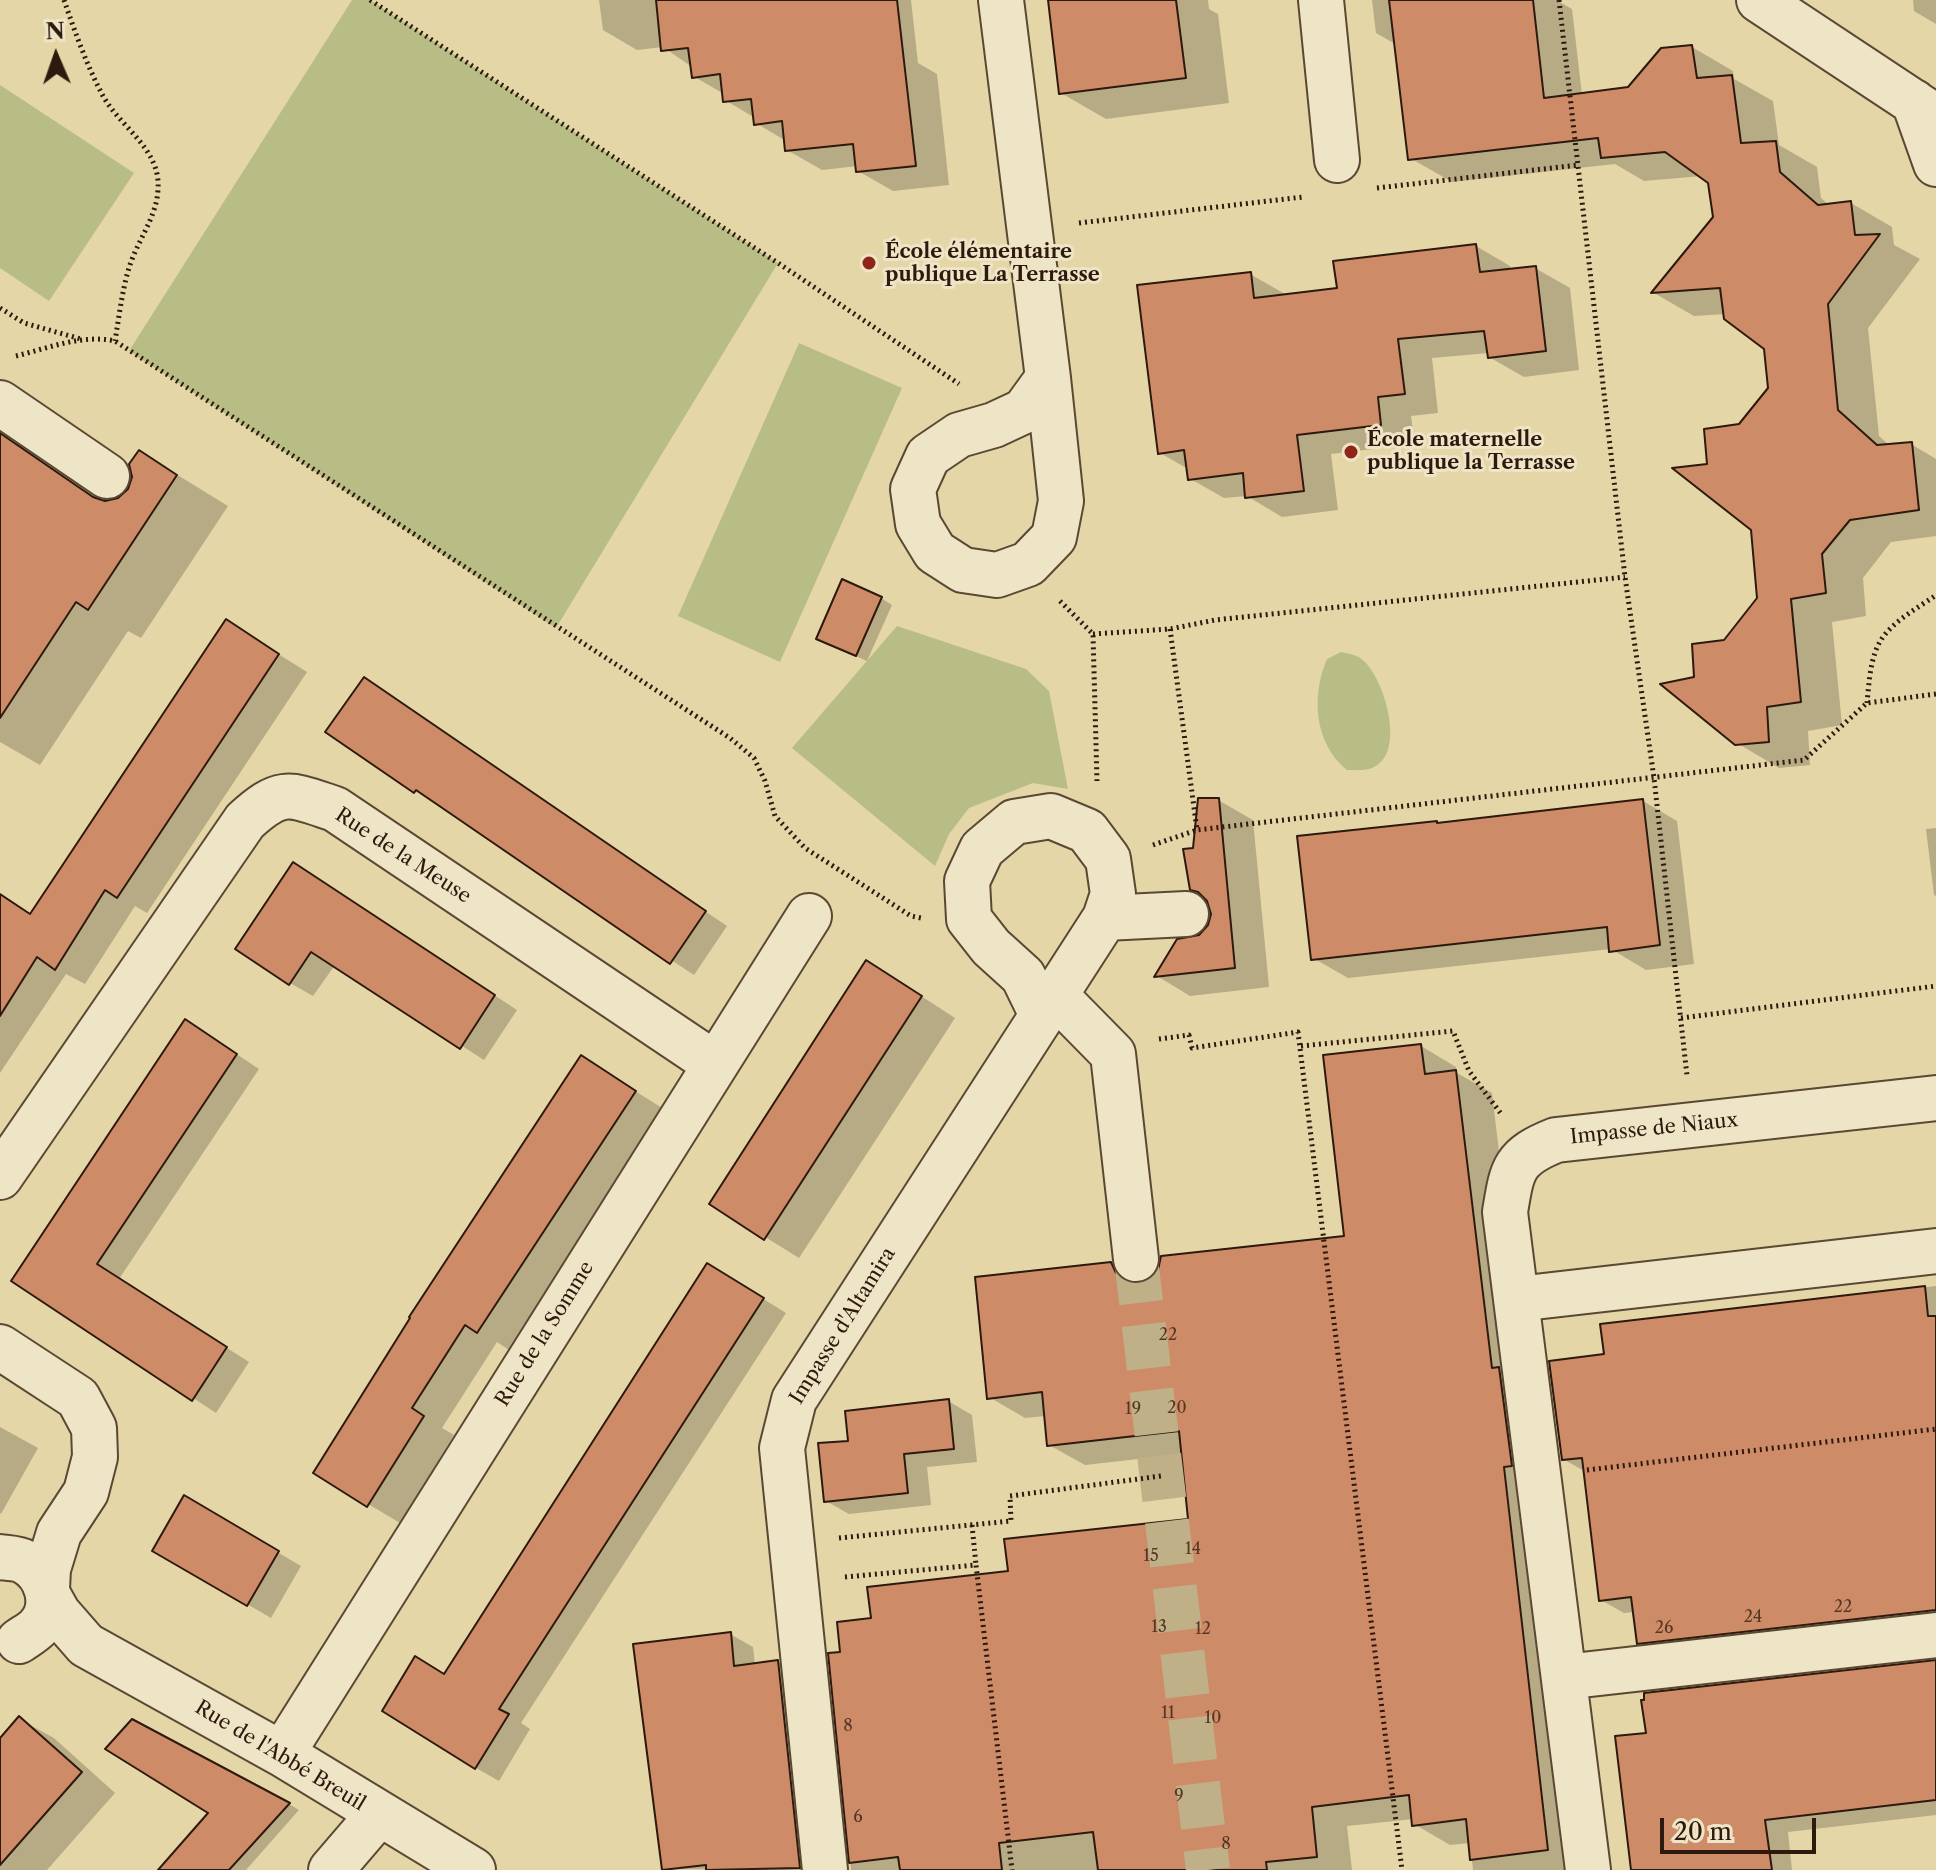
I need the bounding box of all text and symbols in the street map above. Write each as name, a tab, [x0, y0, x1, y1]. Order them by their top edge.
north arrow	[16, 16, 96, 96]
text: N	[45, 18, 65, 45]
place label: École élémentaire publique La Terrasse	[885, 240, 1100, 287]
marker: École élémentaire publique La Terrasse	[860, 254, 878, 272]
place label: École maternelle publique la Terrasse	[1367, 428, 1575, 475]
marker: École maternelle publique la Terrasse	[1342, 443, 1360, 461]
street label: Rue de la Meuse	[331, 803, 475, 909]
street label: Impasse de Niaux	[1569, 1108, 1739, 1150]
street label: Impasse d'Altamira	[785, 1243, 901, 1409]
street label: Rue de la Somme	[491, 1257, 599, 1411]
house number: 22	[1159, 1325, 1177, 1345]
house number: 20	[1167, 1398, 1187, 1418]
house number: 19	[1125, 1399, 1141, 1419]
house number: 14	[1185, 1539, 1201, 1559]
house number: 15	[1143, 1546, 1159, 1566]
house number: 22	[1834, 1597, 1852, 1617]
house number: 24	[1744, 1607, 1762, 1627]
house number: 13	[1151, 1617, 1167, 1637]
house number: 26	[1655, 1618, 1673, 1638]
house number: 12	[1195, 1619, 1211, 1639]
street label: Rue de l'Abbé Breuil	[191, 1696, 369, 1816]
house number: 11	[1161, 1703, 1175, 1723]
house number: 10	[1205, 1708, 1221, 1728]
house number: 8	[843, 1716, 853, 1736]
house number: 9	[1174, 1786, 1184, 1806]
scale bar	[1664, 1802, 1820, 1852]
house number: 6	[853, 1807, 863, 1827]
text: 20 m	[1674, 1817, 1732, 1846]
house number: 8	[1221, 1834, 1231, 1854]

